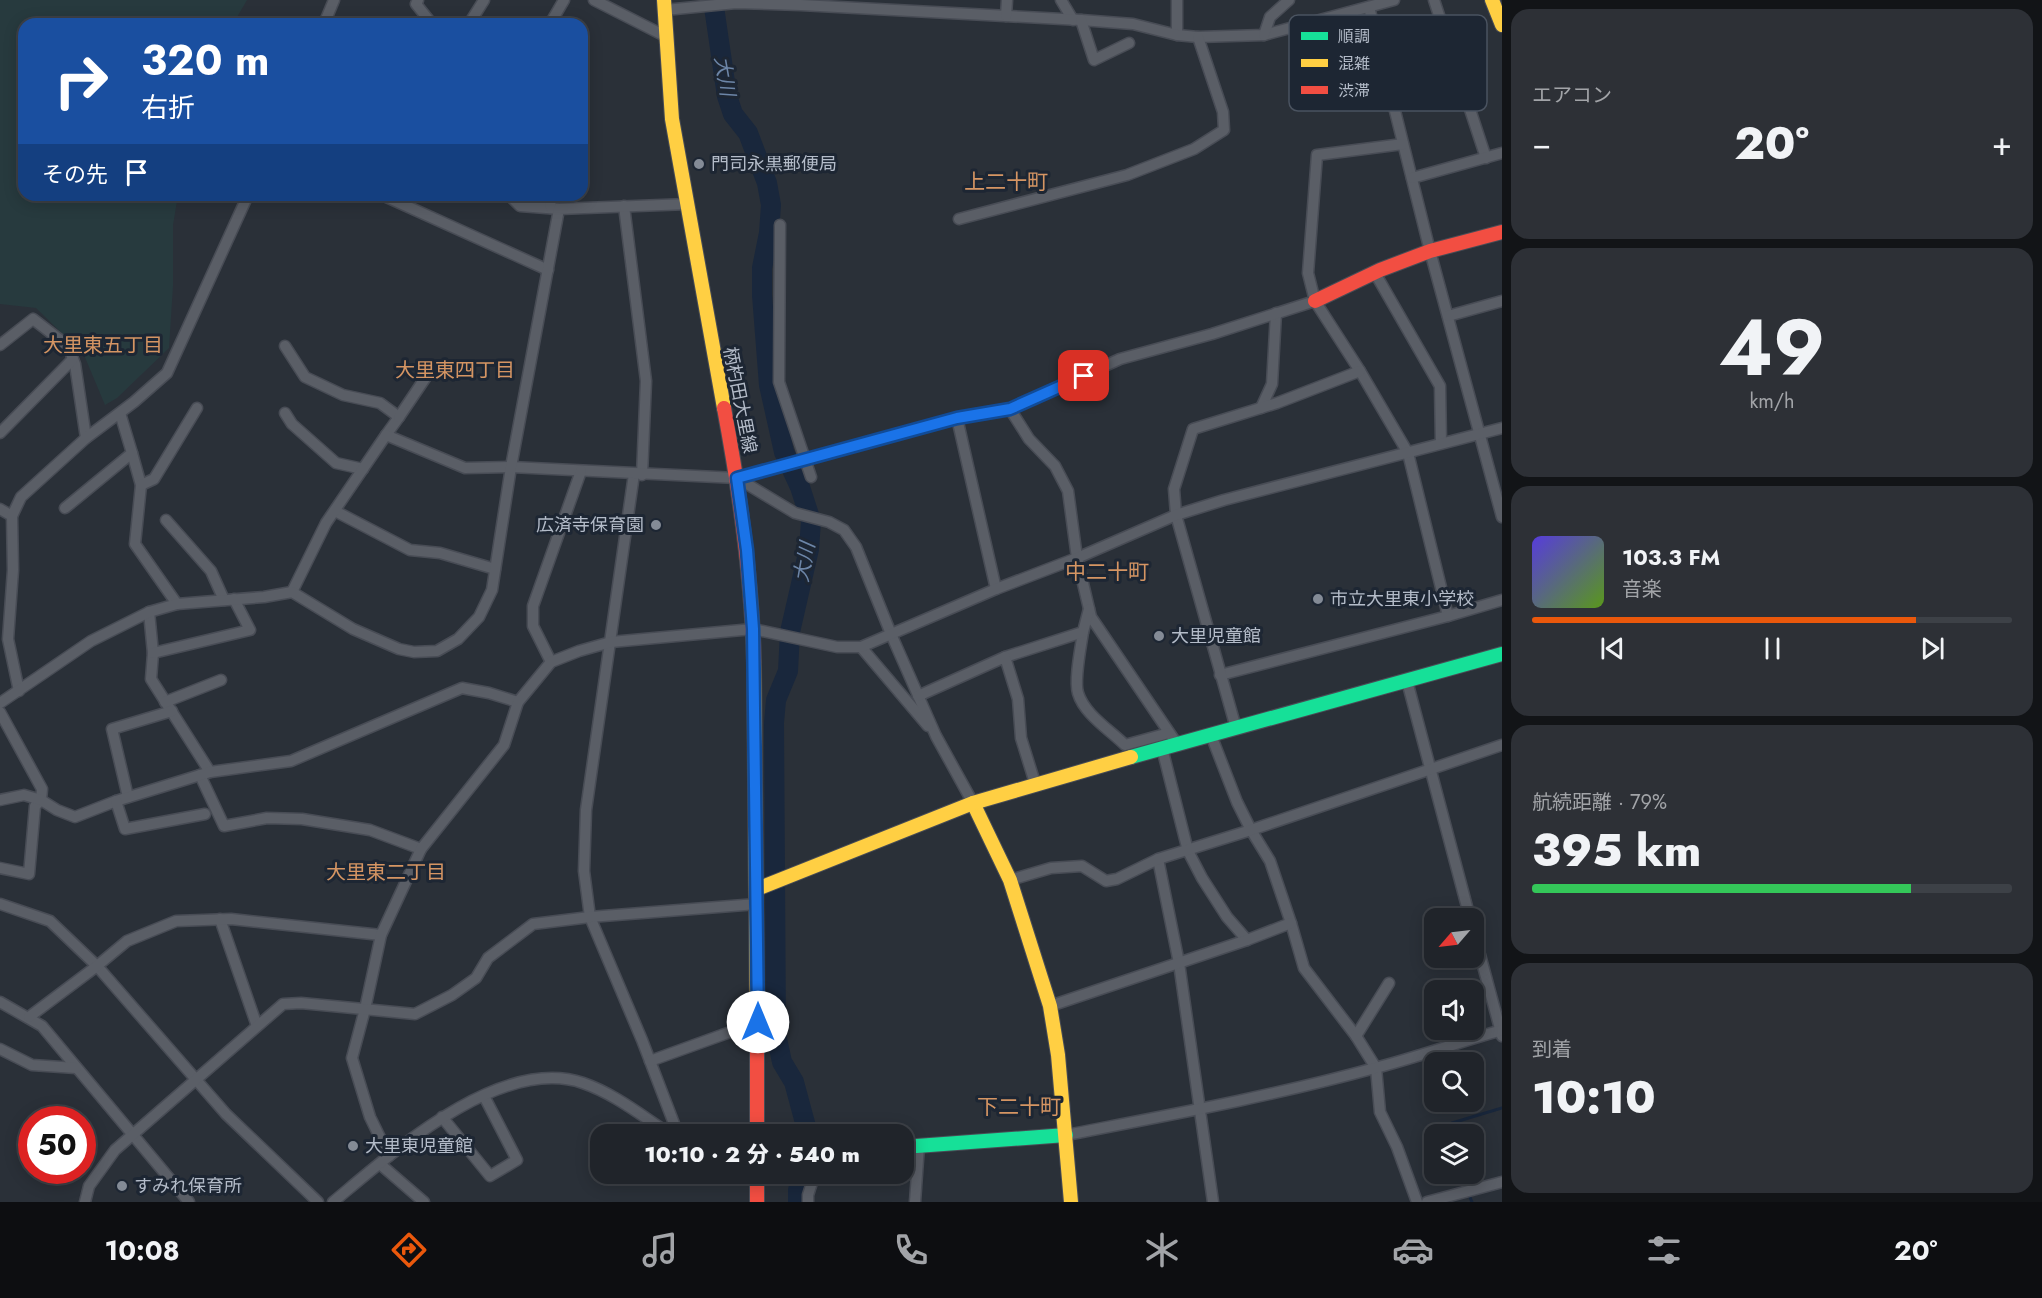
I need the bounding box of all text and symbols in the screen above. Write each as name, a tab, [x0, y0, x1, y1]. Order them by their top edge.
legend	[1289, 15, 1487, 111]
text: 順調	[1338, 25, 1370, 48]
text: 320 m	[141, 30, 269, 91]
icon: right	[42, 42, 120, 120]
text: 混雑	[1338, 52, 1370, 75]
water label: 大川	[707, 54, 743, 100]
text: 渋滞	[1338, 79, 1370, 102]
text: エアコン	[1532, 81, 1612, 110]
text: 右折	[141, 88, 195, 127]
text: 20°	[1734, 111, 1809, 176]
text: −	[1532, 120, 1551, 167]
text: +	[1992, 120, 2012, 167]
place label: 門司永黒郵便局	[711, 151, 837, 177]
icon: arrive	[120, 156, 153, 189]
marker: 門司永黒郵便局	[692, 157, 706, 171]
text: その先	[42, 158, 108, 190]
district label: 上二十町	[964, 167, 1048, 197]
text: 49	[1719, 292, 1825, 404]
district label: 大里東五丁目	[43, 331, 163, 360]
street label: 柄杓田大里線	[717, 345, 763, 455]
pin	[1058, 350, 1109, 401]
district label: 大里東四丁目	[395, 356, 515, 385]
icon: arrive	[1067, 359, 1100, 392]
text: km/h	[1749, 387, 1795, 416]
place label: 広済寺保育園	[536, 512, 644, 538]
marker: 広済寺保育園	[649, 518, 663, 532]
water label: 大川	[787, 538, 823, 584]
text: 103.3 FM	[1622, 541, 1720, 573]
district label: 中二十町	[1065, 557, 1149, 587]
text: 音楽	[1622, 575, 1662, 604]
place label: 市立大里東小学校	[1330, 586, 1474, 612]
marker: 市立大里東小学校	[1311, 592, 1325, 606]
place label: 大里児童館	[1171, 623, 1261, 649]
marker: 大里児童館	[1152, 629, 1166, 643]
icon: previous	[1596, 632, 1629, 665]
icon: pause	[1756, 632, 1789, 665]
icon: next	[1916, 632, 1949, 665]
text: 航続距離 · 79%	[1532, 788, 1667, 817]
text: 395 km	[1532, 818, 1701, 883]
district label: 大里東二丁目	[326, 858, 446, 887]
north arrow	[1424, 908, 1484, 968]
map controls	[1424, 908, 1484, 1184]
button: sound	[1424, 980, 1484, 1040]
position arrow	[726, 990, 790, 1054]
text: 到着	[1532, 1035, 1572, 1064]
button: search	[1424, 1052, 1484, 1112]
text: 10:10	[1532, 1065, 1656, 1130]
district label: 下二十町	[977, 1092, 1061, 1122]
speed limit sign: 50	[18, 1106, 96, 1184]
button: layers	[1424, 1124, 1484, 1184]
place label: 大里東児童館	[365, 1133, 473, 1159]
text: 10:10 · 2 分 · 540 m	[644, 1138, 860, 1170]
marker: 大里東児童館	[346, 1139, 360, 1153]
place label: すみれ保育所	[134, 1173, 242, 1199]
marker: すみれ保育所	[115, 1179, 129, 1193]
icon: directions	[388, 1229, 430, 1271]
icon: music	[639, 1229, 681, 1271]
icon: phone	[890, 1229, 932, 1271]
icon: climate	[1141, 1229, 1183, 1271]
icon: car	[1392, 1229, 1434, 1271]
icon: filters	[1643, 1229, 1685, 1271]
text: 10:08	[104, 1231, 180, 1270]
text: 20°	[1894, 1231, 1938, 1270]

